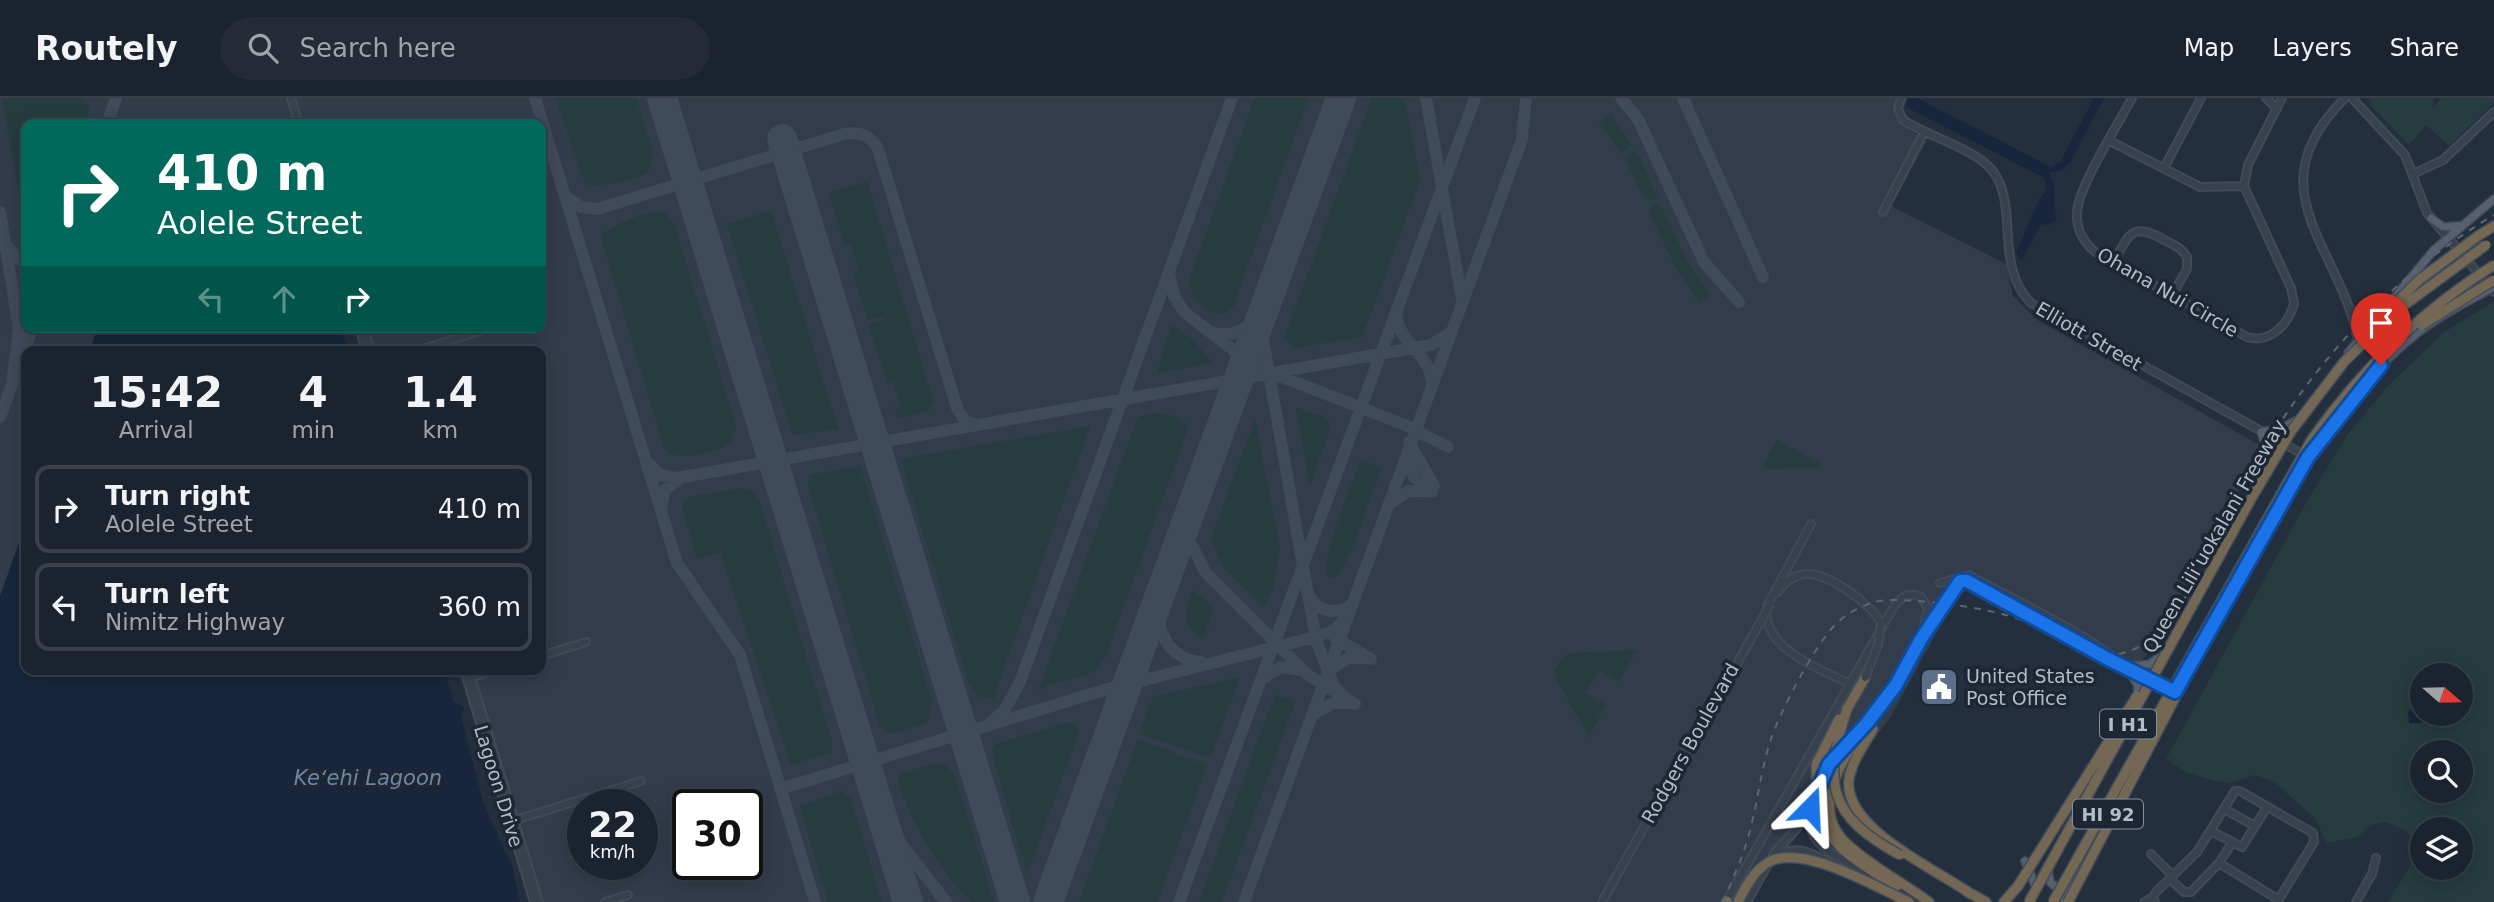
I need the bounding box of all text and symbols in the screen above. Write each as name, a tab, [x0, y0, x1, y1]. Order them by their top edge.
search box	[220, 17, 710, 80]
text: Routely	[35, 29, 178, 68]
icon: search	[244, 29, 282, 67]
text: Search here	[300, 33, 456, 63]
text: Map	[2184, 34, 2234, 62]
text: Layers	[2272, 34, 2352, 62]
text: Share	[2390, 34, 2459, 62]
text: 410 m	[157, 145, 327, 202]
icon: right	[42, 147, 133, 238]
text: Aolele Street	[157, 204, 362, 242]
street label: Ohana Nui Circle	[2094, 243, 2242, 341]
icon: left	[192, 280, 230, 318]
icon: ahead	[265, 280, 303, 318]
icon: right	[338, 280, 376, 318]
pin	[2351, 293, 2411, 365]
street label: Elliott Street	[2032, 297, 2146, 375]
icon: arrive	[2362, 304, 2400, 342]
text: 15:42	[89, 368, 223, 417]
text: 4	[299, 368, 328, 417]
text: 1.4	[403, 368, 478, 417]
street label: Queen Liliʻuokalani Freeway	[2138, 415, 2290, 657]
text: Arrival	[119, 417, 194, 443]
text: min	[291, 417, 335, 443]
text: km	[423, 417, 458, 443]
text: Turn right	[105, 481, 250, 511]
icon: right	[46, 490, 84, 528]
text: 410 m	[438, 494, 521, 524]
text: Aolele Street	[105, 511, 253, 537]
text: Turn left	[105, 579, 229, 609]
icon: left	[46, 588, 84, 626]
text: 360 m	[438, 592, 521, 622]
text: Nimitz Highway	[105, 609, 285, 635]
street label: Rodgers Boulevard	[1637, 659, 1743, 827]
north arrow	[2410, 663, 2473, 726]
map controls	[2410, 663, 2473, 880]
place label: United States Post Office	[1966, 665, 2095, 709]
public building icon: United States Post Office	[1918, 666, 1960, 708]
road number: I H1	[2100, 710, 2156, 738]
street label: Lagoon Drive	[470, 722, 528, 850]
button: search	[2410, 740, 2473, 803]
water label: Keʻehi Lagoon	[294, 766, 442, 790]
position arrow	[1773, 771, 1847, 845]
speed limit sign: 30	[672, 789, 763, 880]
road number: HI 92	[2073, 800, 2143, 828]
text: 22	[588, 805, 637, 845]
button: layers	[2410, 817, 2473, 880]
text: km/h	[590, 841, 635, 862]

